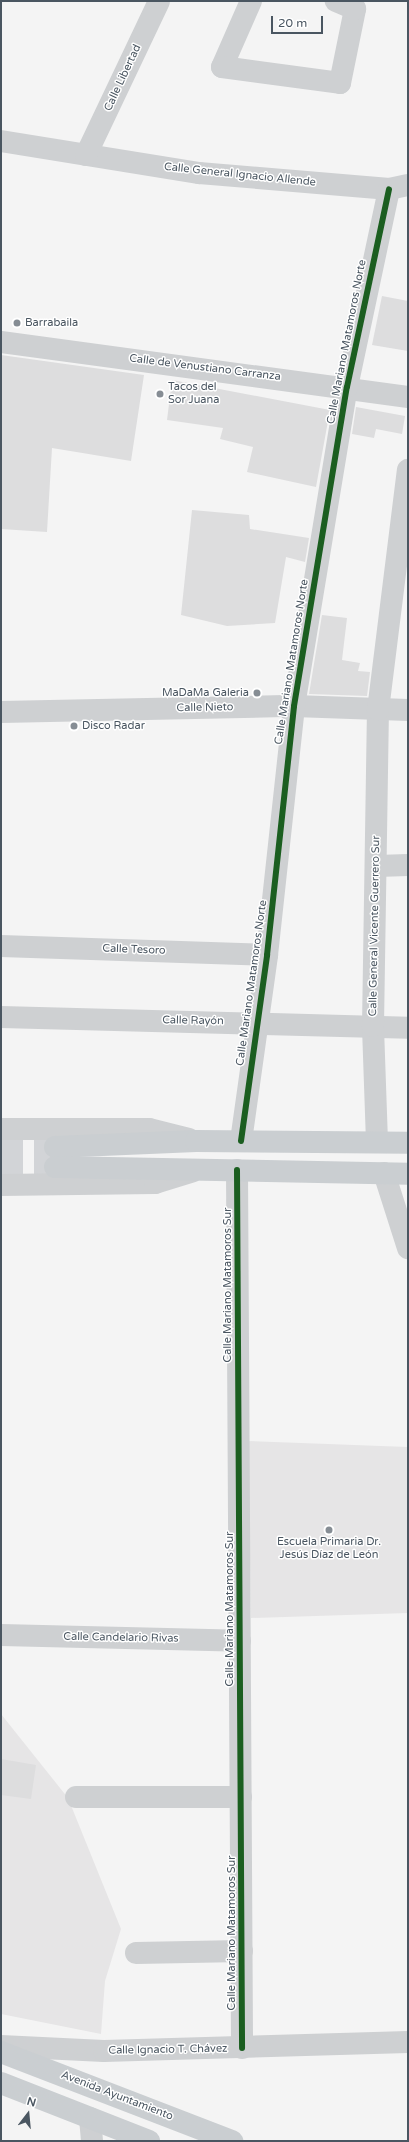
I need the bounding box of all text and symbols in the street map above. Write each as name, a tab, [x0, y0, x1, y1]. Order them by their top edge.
scale bar	[273, 8, 325, 34]
text: 20 m	[278, 16, 307, 30]
street label: Calle Libertad	[102, 43, 144, 113]
street label: Calle General Ignacio Allende	[163, 160, 317, 190]
street label: Calle Mariano Matamoros Norte	[325, 259, 369, 425]
place label: Barrabaila	[25, 316, 78, 330]
marker: Barrabaila	[12, 318, 22, 328]
street label: Calle de Venustiano Carranza	[129, 352, 281, 384]
place label: Tacos del Sor Juana	[168, 381, 219, 407]
marker: Tacos del Sor Juana	[155, 389, 165, 399]
street label: Calle Mariano Matamoros Norte	[272, 578, 312, 746]
place label: MaDaMa Galeria	[162, 686, 249, 700]
marker: MaDaMa Galeria	[252, 688, 262, 698]
street label: Calle Nieto	[176, 701, 234, 715]
place label: Disco Radar	[82, 719, 145, 733]
marker: Disco Radar	[69, 721, 79, 731]
street label: Calle General Vicente Guerrero Sur	[367, 835, 383, 1017]
street label: Calle Mariano Matamoros Norte	[234, 899, 270, 1067]
street label: Calle Tesoro	[102, 942, 166, 958]
street label: Calle Rayón	[162, 1014, 224, 1028]
street label: Calle Mariano Matamoros Sur	[221, 1208, 235, 1362]
marker: Escuela Primaria Dr. Jesús Díaz de León	[324, 1525, 334, 1535]
street label: Calle Mariano Matamoros Sur	[223, 1532, 237, 1686]
place label: Escuela Primaria Dr. Jesús Díaz de León	[277, 1536, 381, 1562]
street label: Calle Candelario Rivas	[63, 1630, 179, 1646]
street label: Calle Mariano Matamoros Sur	[225, 1856, 239, 2010]
street label: Calle Ignacio T. Chávez	[108, 2042, 228, 2058]
street label: Avenida Ayuntamiento	[59, 2069, 175, 2123]
north arrow	[8, 2094, 48, 2134]
text: N	[25, 2095, 37, 2109]

